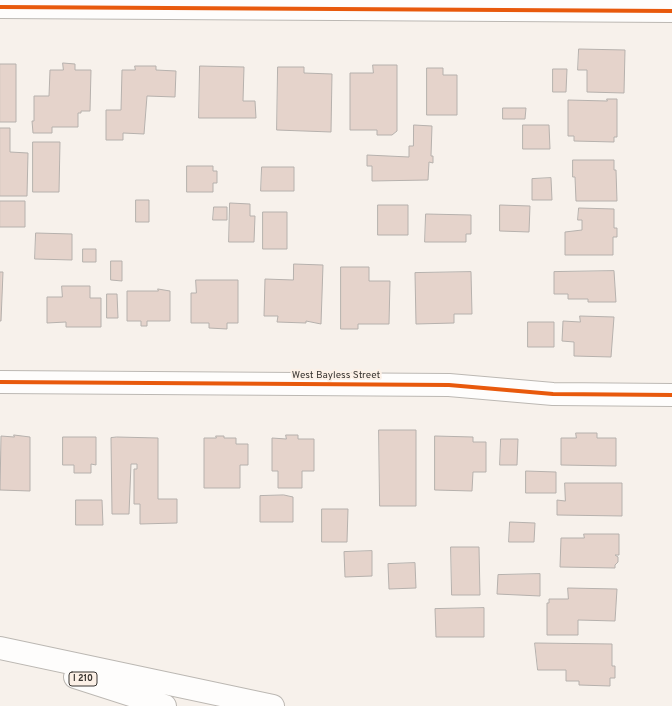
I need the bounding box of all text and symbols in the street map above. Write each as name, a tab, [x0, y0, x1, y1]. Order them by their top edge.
street label: West Bayless Street	[292, 370, 380, 382]
road number: I 210	[69, 672, 97, 686]

